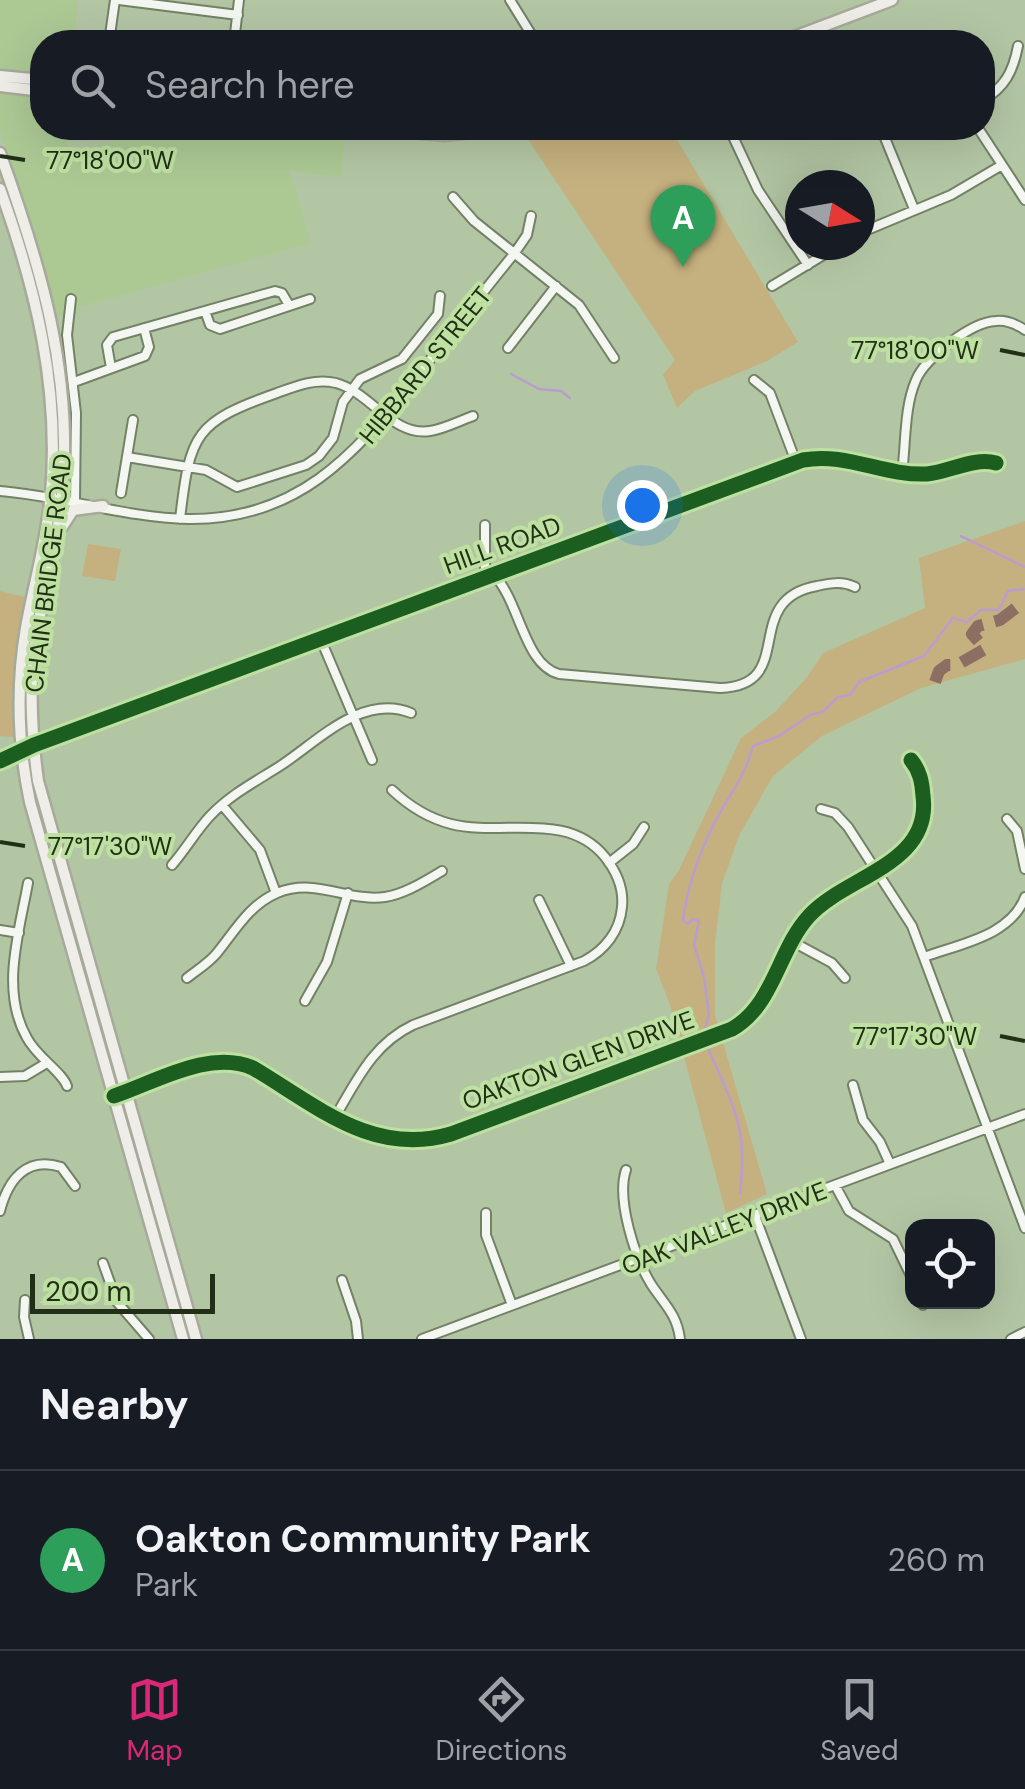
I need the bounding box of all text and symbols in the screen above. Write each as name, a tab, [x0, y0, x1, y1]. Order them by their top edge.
search box	[30, 30, 995, 140]
icon: search	[65, 58, 120, 113]
text: Search here	[145, 60, 355, 110]
text: 77°18'00"W	[46, 144, 174, 177]
north arrow	[785, 170, 875, 260]
pin: A	[650, 184, 716, 267]
street label: HIBBARD STREET	[352, 280, 499, 451]
text: 77°18'00"W	[851, 334, 979, 367]
street label: CHAIN BRIDGE ROAD	[17, 452, 80, 695]
your location	[617, 480, 668, 531]
street label: HILL ROAD	[439, 509, 565, 582]
text: 77°17'30"W	[48, 830, 172, 863]
street label: OAKTON GLEN DRIVE	[458, 1003, 699, 1118]
text: 77°17'30"W	[853, 1020, 977, 1053]
street label: OAK VALLEY DRIVE	[617, 1174, 831, 1283]
map controls	[905, 1219, 995, 1309]
button: locate	[905, 1219, 995, 1309]
scale bar	[30, 1269, 215, 1314]
text: 200 m	[45, 1273, 132, 1310]
text: Nearby	[40, 1377, 189, 1432]
text: Oakton Community Park	[135, 1514, 591, 1564]
text: A	[61, 1539, 84, 1581]
text: 260 m	[888, 1539, 985, 1581]
text: Park	[135, 1564, 198, 1606]
tab: Map	[126, 1672, 183, 1769]
tab: Directions	[436, 1672, 567, 1769]
tab: Saved	[820, 1672, 899, 1769]

